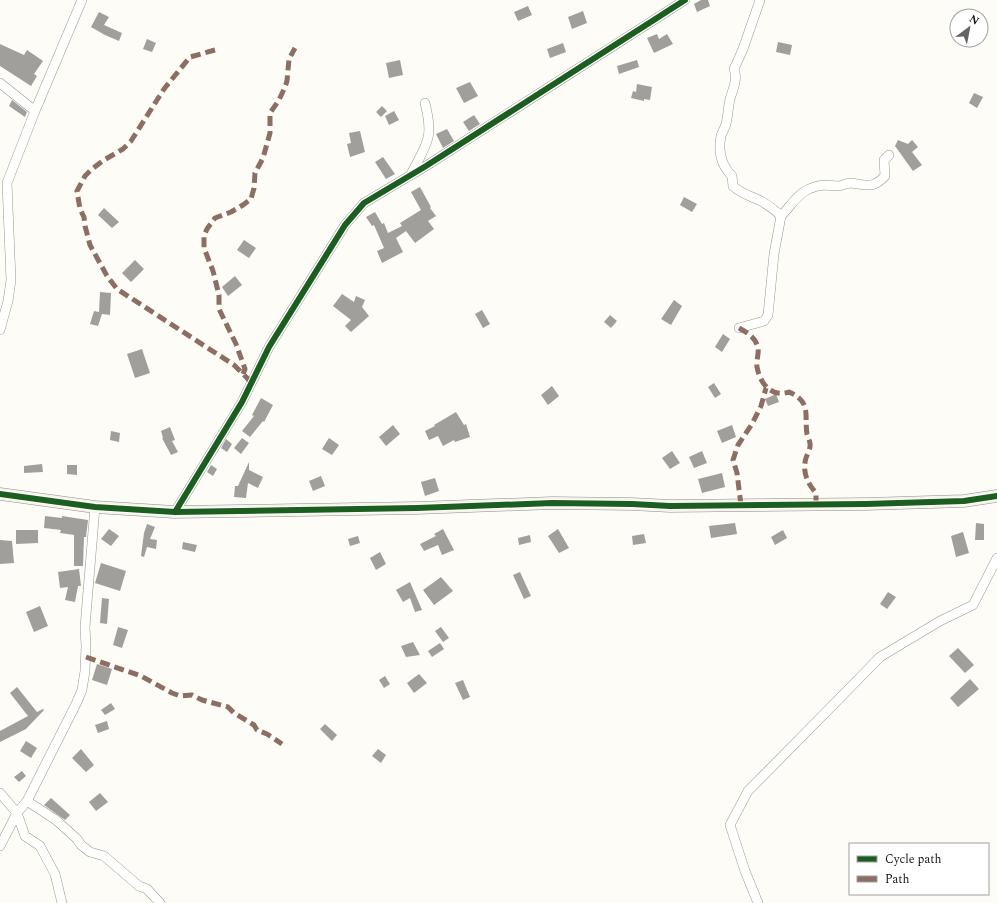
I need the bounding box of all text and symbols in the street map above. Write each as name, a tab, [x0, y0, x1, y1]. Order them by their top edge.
north arrow	[949, 8, 989, 48]
text: N	[966, 10, 982, 30]
legend	[849, 843, 989, 895]
text: Cycle path	[885, 850, 942, 869]
text: Path	[885, 870, 910, 889]

